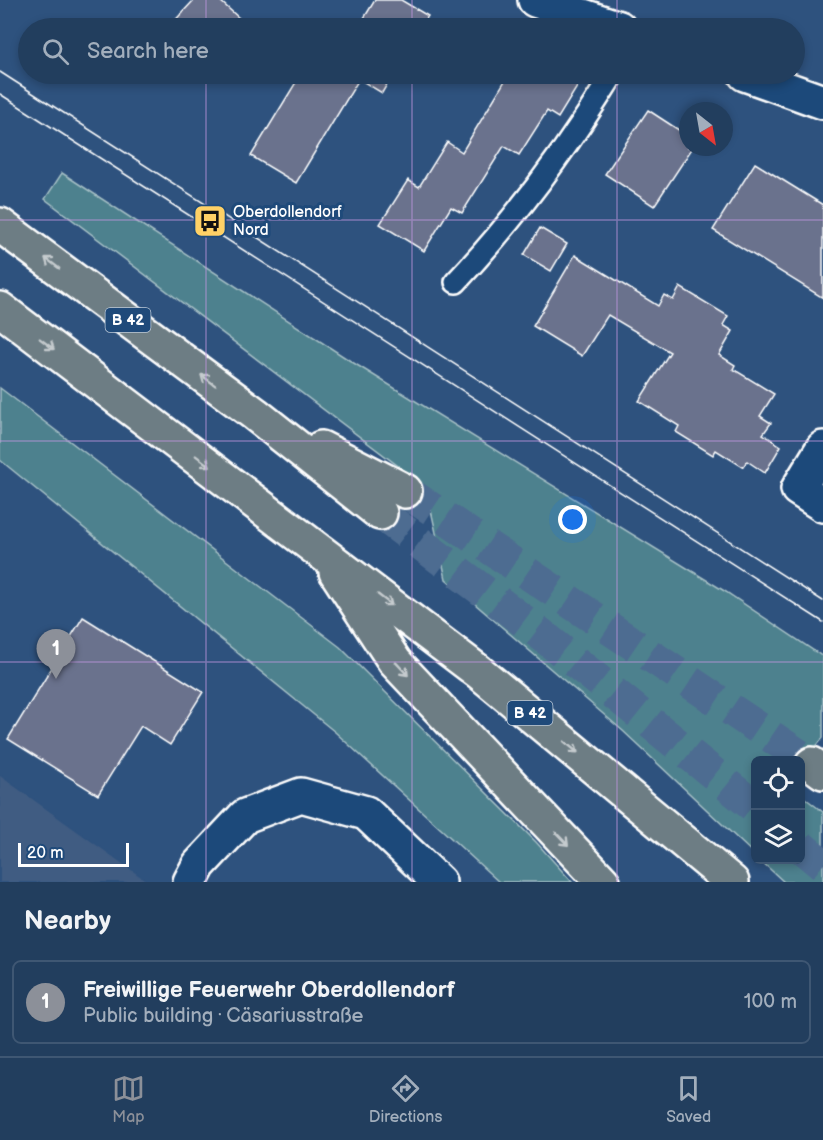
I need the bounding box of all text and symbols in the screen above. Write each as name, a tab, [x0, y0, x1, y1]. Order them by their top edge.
search box	[18, 18, 805, 84]
icon: search	[39, 35, 72, 68]
text: Search here	[87, 38, 209, 65]
north arrow	[679, 102, 733, 156]
bus stop icon: Oberdollendorf Nord	[192, 203, 228, 239]
place label: Oberdollendorf Nord	[233, 203, 342, 240]
one-way arrow	[44, 257, 60, 270]
road number: B 42	[106, 308, 150, 332]
one-way arrow	[38, 338, 54, 350]
one-way arrow	[201, 373, 217, 386]
one-way arrow	[194, 455, 210, 468]
your location	[558, 505, 587, 534]
one-way arrow	[377, 593, 393, 606]
pin: 1	[36, 630, 76, 679]
one-way arrow	[395, 661, 409, 676]
road number: B 42	[508, 701, 552, 725]
one-way arrow	[563, 740, 579, 753]
map controls	[751, 756, 805, 864]
button: locate	[751, 756, 805, 810]
button: layers	[751, 810, 805, 864]
one-way arrow	[555, 832, 569, 847]
scale bar	[18, 840, 129, 868]
text: 20 m	[27, 844, 63, 863]
text: Nearby	[24, 906, 111, 937]
text: Freiwillige Feuerwehr Oberdollendorf	[83, 977, 455, 1004]
text: 1	[41, 990, 50, 1014]
text: 100 m	[744, 990, 797, 1014]
text: Public building · Cäsariusstraße	[83, 1004, 363, 1028]
tab: Map	[112, 1072, 145, 1127]
tab: Directions	[369, 1072, 442, 1127]
tab: Saved	[666, 1072, 711, 1127]

